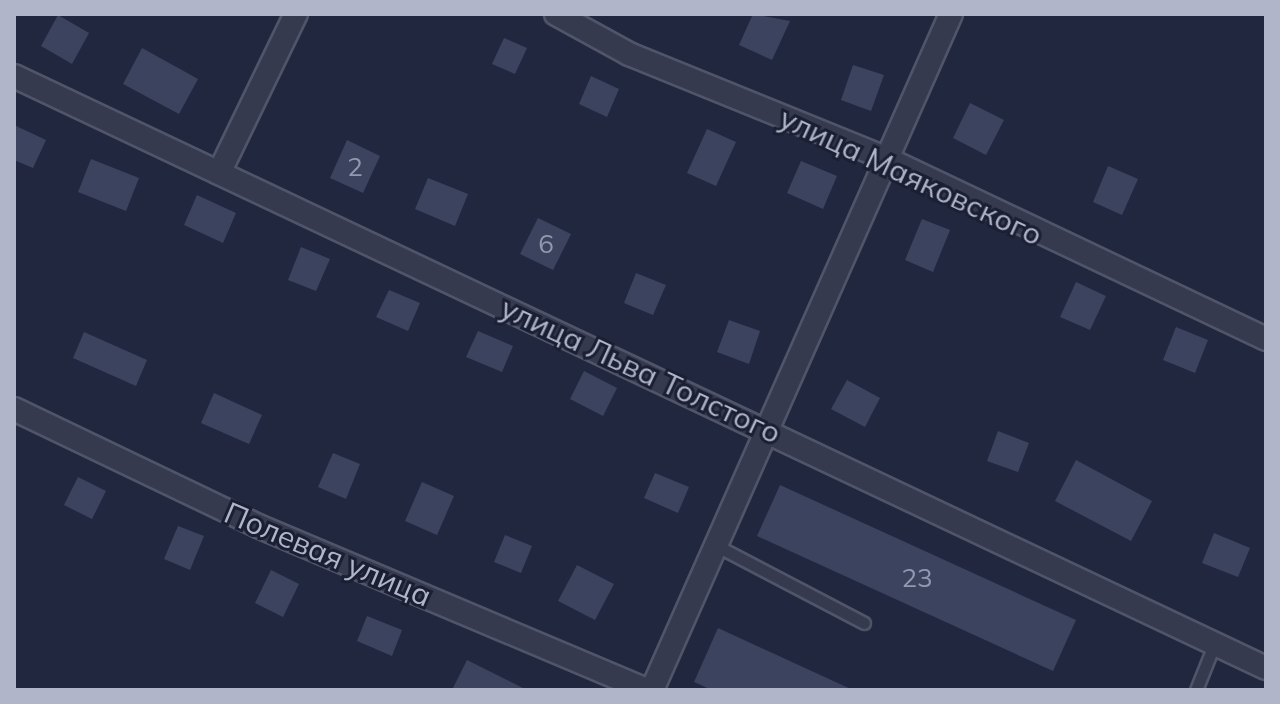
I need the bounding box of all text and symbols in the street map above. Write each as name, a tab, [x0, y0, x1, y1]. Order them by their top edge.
street label: улица Маяковского	[774, 99, 1048, 253]
house number: 2	[347, 151, 363, 183]
house number: 6	[538, 228, 554, 260]
street label: улица Льва Толстого	[495, 289, 787, 451]
street label: Полевая улица	[219, 494, 437, 614]
house number: 23	[901, 562, 933, 594]

